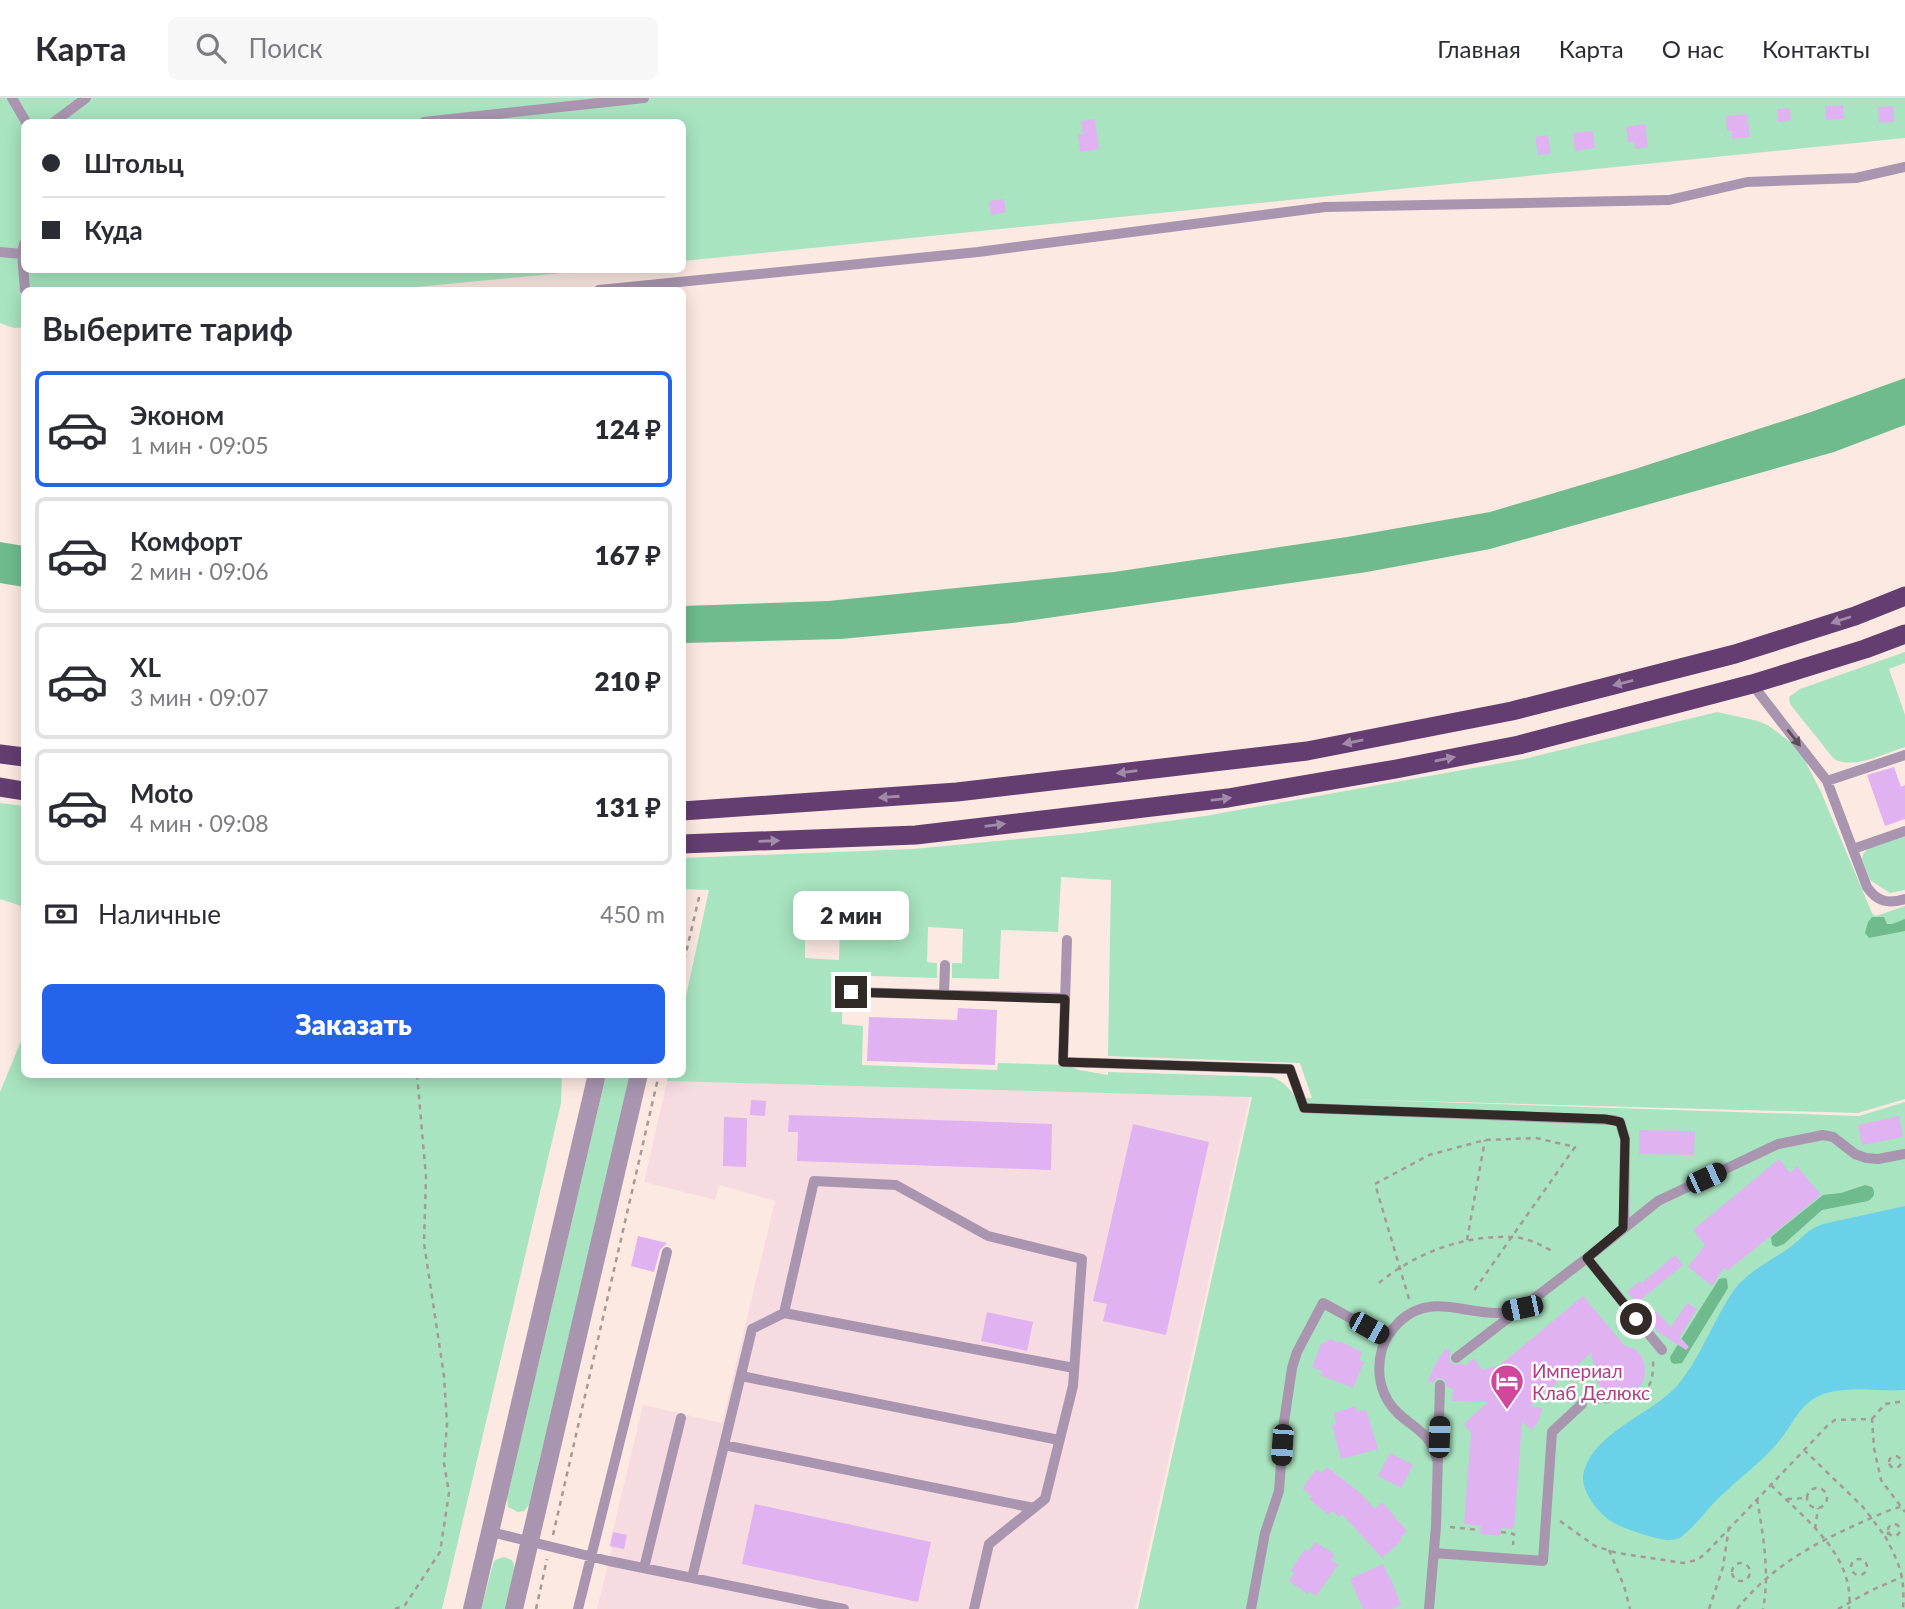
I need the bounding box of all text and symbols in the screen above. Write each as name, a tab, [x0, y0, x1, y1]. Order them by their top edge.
search box	[168, 17, 658, 80]
text: Карта	[35, 28, 126, 68]
icon: search	[192, 29, 230, 67]
text: Поиск	[248, 32, 323, 64]
text: Главная	[1437, 34, 1521, 63]
text: Карта	[1559, 34, 1624, 63]
text: О нас	[1662, 34, 1724, 63]
text: Контакты	[1762, 34, 1870, 63]
text: Штольц	[84, 147, 184, 179]
text: Куда	[84, 214, 143, 246]
text: Выберите тариф	[42, 309, 293, 348]
icon: car	[46, 398, 109, 461]
text: Эконом	[130, 399, 224, 431]
text: 124 ₽	[595, 413, 661, 445]
text: 1 мин · 09:05	[130, 431, 269, 459]
icon: car	[46, 524, 109, 587]
text: Комфорт	[130, 525, 242, 557]
text: 167 ₽	[595, 539, 661, 571]
text: 2 мин · 09:06	[130, 557, 269, 585]
one-way arrow	[1831, 615, 1852, 626]
icon: car	[46, 650, 109, 713]
text: XL	[130, 651, 161, 683]
text: 210 ₽	[595, 665, 661, 697]
one-way arrow	[1612, 678, 1634, 689]
text: 3 мин · 09:07	[130, 683, 269, 711]
one-way arrow	[1786, 729, 1801, 747]
one-way arrow	[1342, 736, 1364, 747]
one-way arrow	[1434, 753, 1456, 764]
one-way arrow	[1116, 766, 1138, 777]
icon: car	[46, 776, 109, 839]
text: Moto	[130, 777, 193, 809]
text: 131 ₽	[595, 791, 661, 823]
one-way arrow	[878, 792, 900, 803]
one-way arrow	[1210, 793, 1232, 804]
text: 4 мин · 09:08	[130, 809, 269, 837]
one-way arrow	[985, 820, 1007, 831]
one-way arrow	[758, 835, 780, 846]
callout: 2 мин	[793, 890, 909, 940]
icon: cash	[42, 895, 80, 933]
text: Наличные	[98, 898, 221, 930]
text: 450 m	[600, 900, 665, 928]
text: 2 мин	[820, 901, 882, 929]
route end	[835, 976, 867, 1008]
button: Заказать	[42, 984, 665, 1064]
car	[1683, 1160, 1730, 1196]
car	[1500, 1293, 1545, 1323]
route start	[1620, 1303, 1652, 1335]
car	[1346, 1309, 1393, 1347]
place label: Империал Клаб Делюкс	[1532, 1359, 1650, 1404]
hotel icon: Империал Клаб Делюкс	[1488, 1362, 1526, 1411]
car	[1428, 1416, 1451, 1458]
car	[1271, 1423, 1294, 1467]

